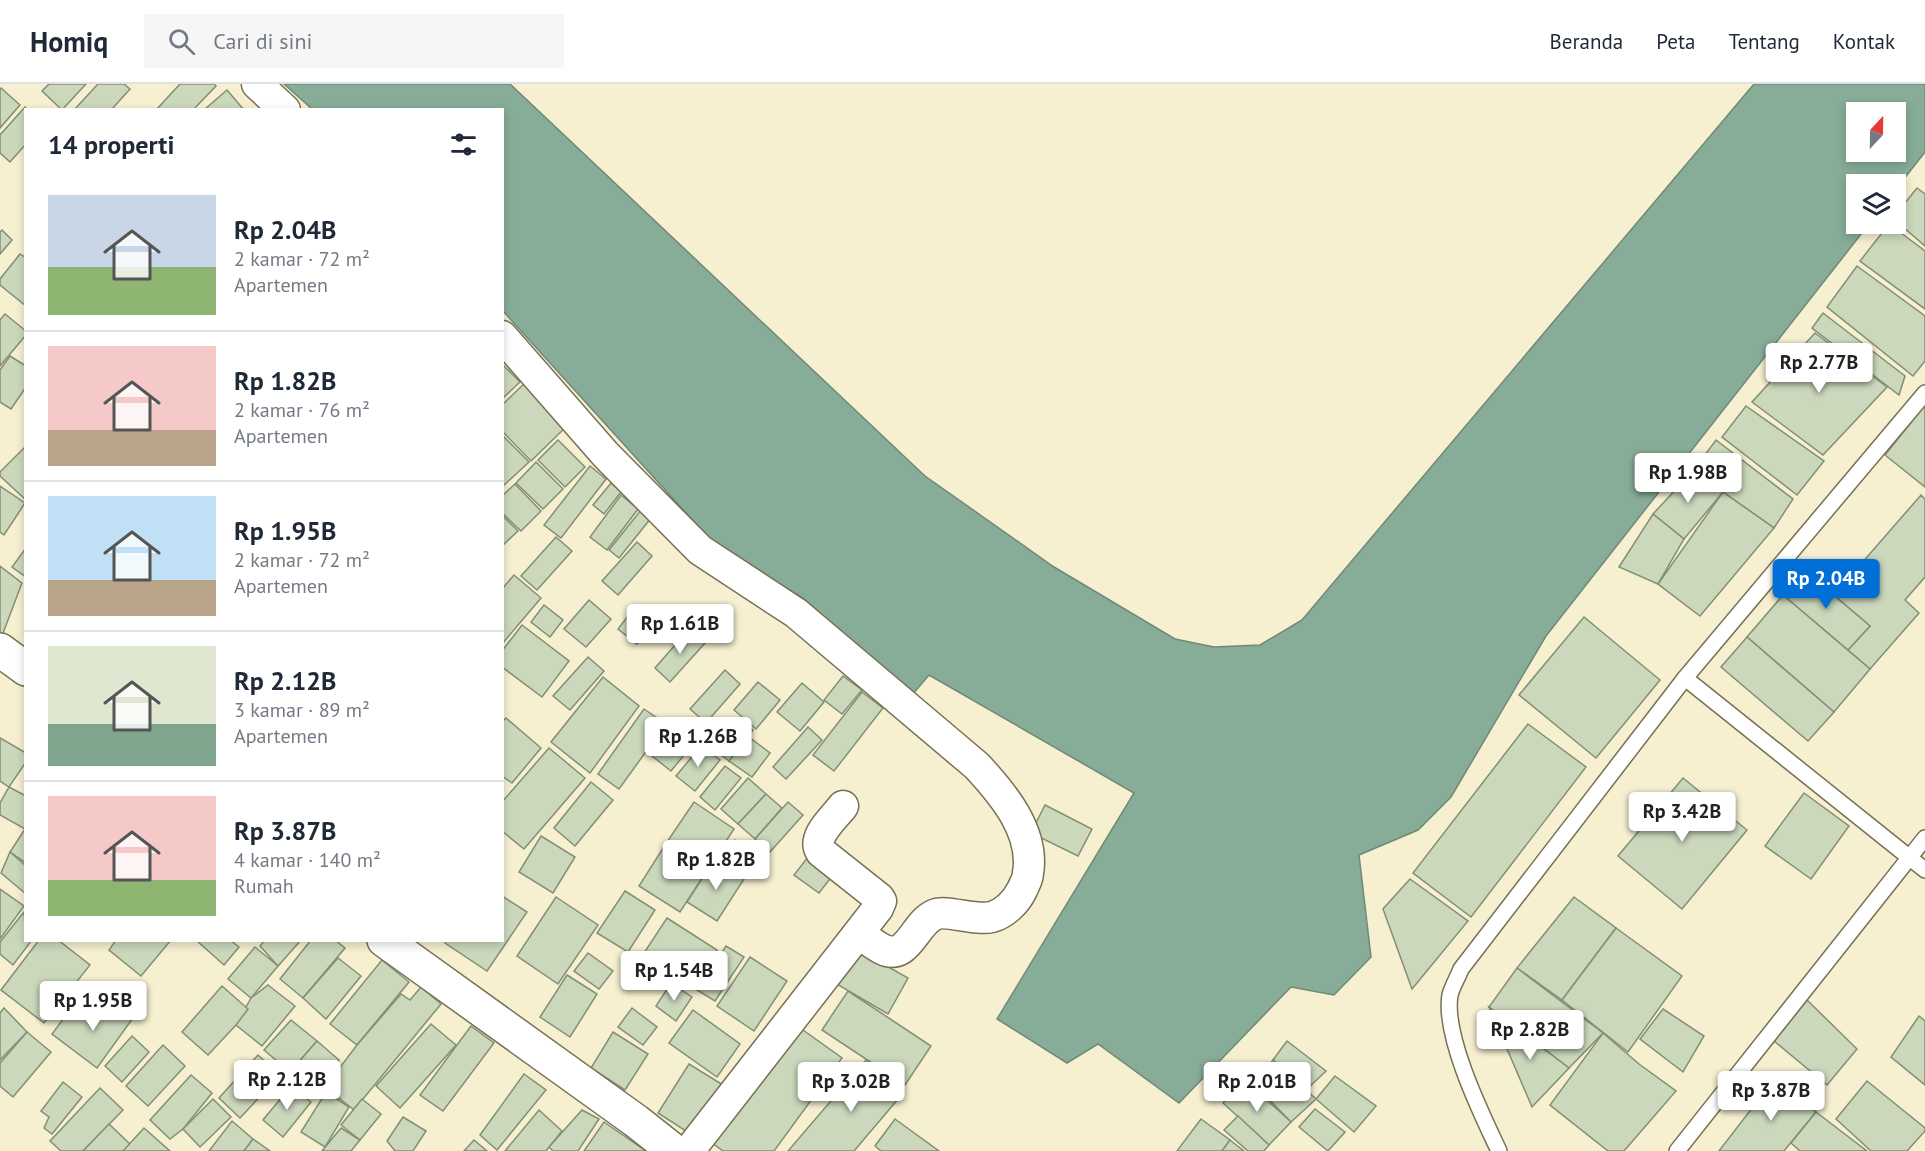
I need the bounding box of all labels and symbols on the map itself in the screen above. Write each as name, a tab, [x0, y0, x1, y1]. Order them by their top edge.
north arrow	[1846, 102, 1906, 162]
pin: Rp 2.77B	[1757, 343, 1881, 394]
pin: Rp 1.98B	[1626, 453, 1750, 504]
pin: Rp 2.04B	[1764, 559, 1888, 610]
pin: Rp 1.61B	[618, 604, 742, 655]
pin: Rp 1.26B	[636, 717, 760, 768]
pin: Rp 3.42B	[1620, 792, 1744, 843]
pin: Rp 1.82B	[654, 840, 778, 891]
pin: Rp 1.54B	[612, 951, 736, 1002]
pin: Rp 1.95B	[31, 981, 155, 1032]
pin: Rp 2.82B	[1468, 1010, 1592, 1061]
pin: Rp 2.12B	[225, 1060, 349, 1111]
pin: Rp 3.02B	[789, 1062, 913, 1113]
pin: Rp 2.01B	[1195, 1062, 1319, 1113]
pin: Rp 3.87B	[1709, 1071, 1833, 1122]

